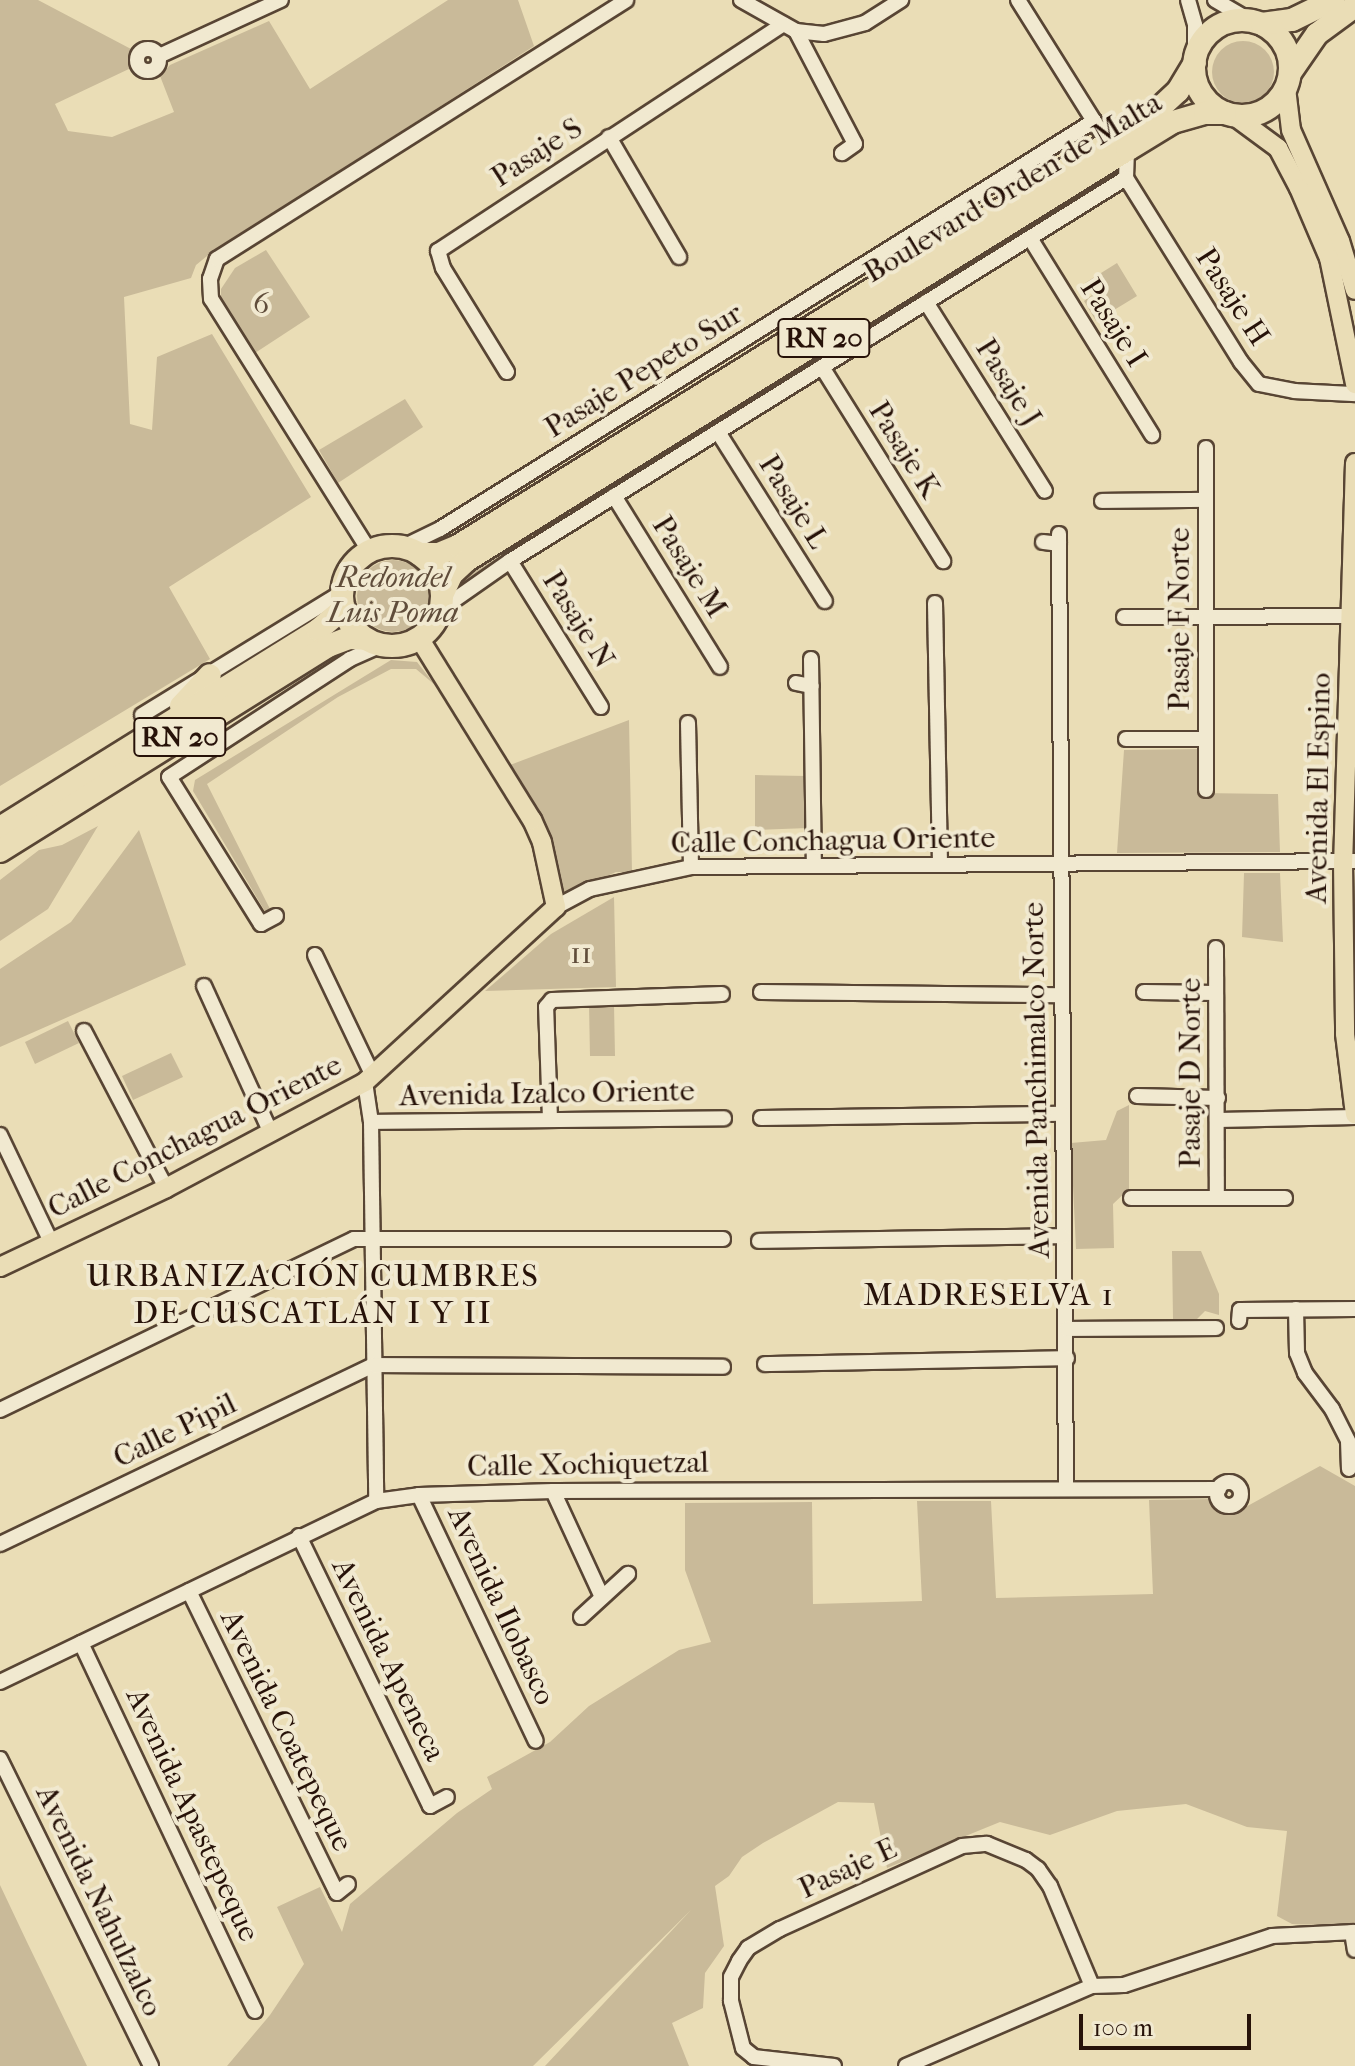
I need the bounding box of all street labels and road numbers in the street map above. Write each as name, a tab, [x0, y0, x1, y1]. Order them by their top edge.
street label: Boulevard Orden de Malta	[858, 85, 1168, 291]
street label: Pasaje S	[485, 110, 589, 196]
street label: Pasaje H	[1187, 241, 1277, 353]
street label: Pasaje I	[1072, 272, 1154, 374]
street label: Pasaje Pepeto Sur	[538, 296, 750, 446]
road number: RN 20	[776, 314, 872, 362]
street label: Pasaje J	[967, 332, 1049, 434]
street label: Pasaje K	[860, 395, 948, 505]
street label: Pasaje L	[750, 449, 836, 555]
street label: Pasaje M	[644, 510, 734, 624]
street label: Pasaje F Norte	[1162, 527, 1198, 711]
street label: Pasaje N	[534, 565, 622, 675]
street label: Avenida El Espino	[1299, 672, 1339, 904]
road number: RN 20	[132, 713, 228, 761]
street label: Calle Conchagua Oriente	[670, 820, 996, 862]
street label: Avenida Panchimalco Norte	[1016, 902, 1058, 1258]
street label: Pasaje D Norte	[1173, 978, 1209, 1168]
street label: Calle Conchagua Oriente	[42, 1047, 348, 1227]
street label: Avenida Izalco Oriente	[399, 1073, 695, 1115]
street label: Calle Pipil	[108, 1386, 242, 1476]
street label: Calle Xochiquetzal	[467, 1445, 709, 1485]
street label: Avenida Ilobasco	[439, 1501, 563, 1711]
street label: Avenida Apeneca	[323, 1553, 453, 1767]
street label: Avenida Coatepeque	[212, 1604, 360, 1858]
street label: Avenida Apastepeque	[118, 1683, 266, 1947]
street label: Avenida Nahulzalco	[28, 1780, 170, 2022]
street label: Pasaje E	[793, 1831, 903, 1907]

